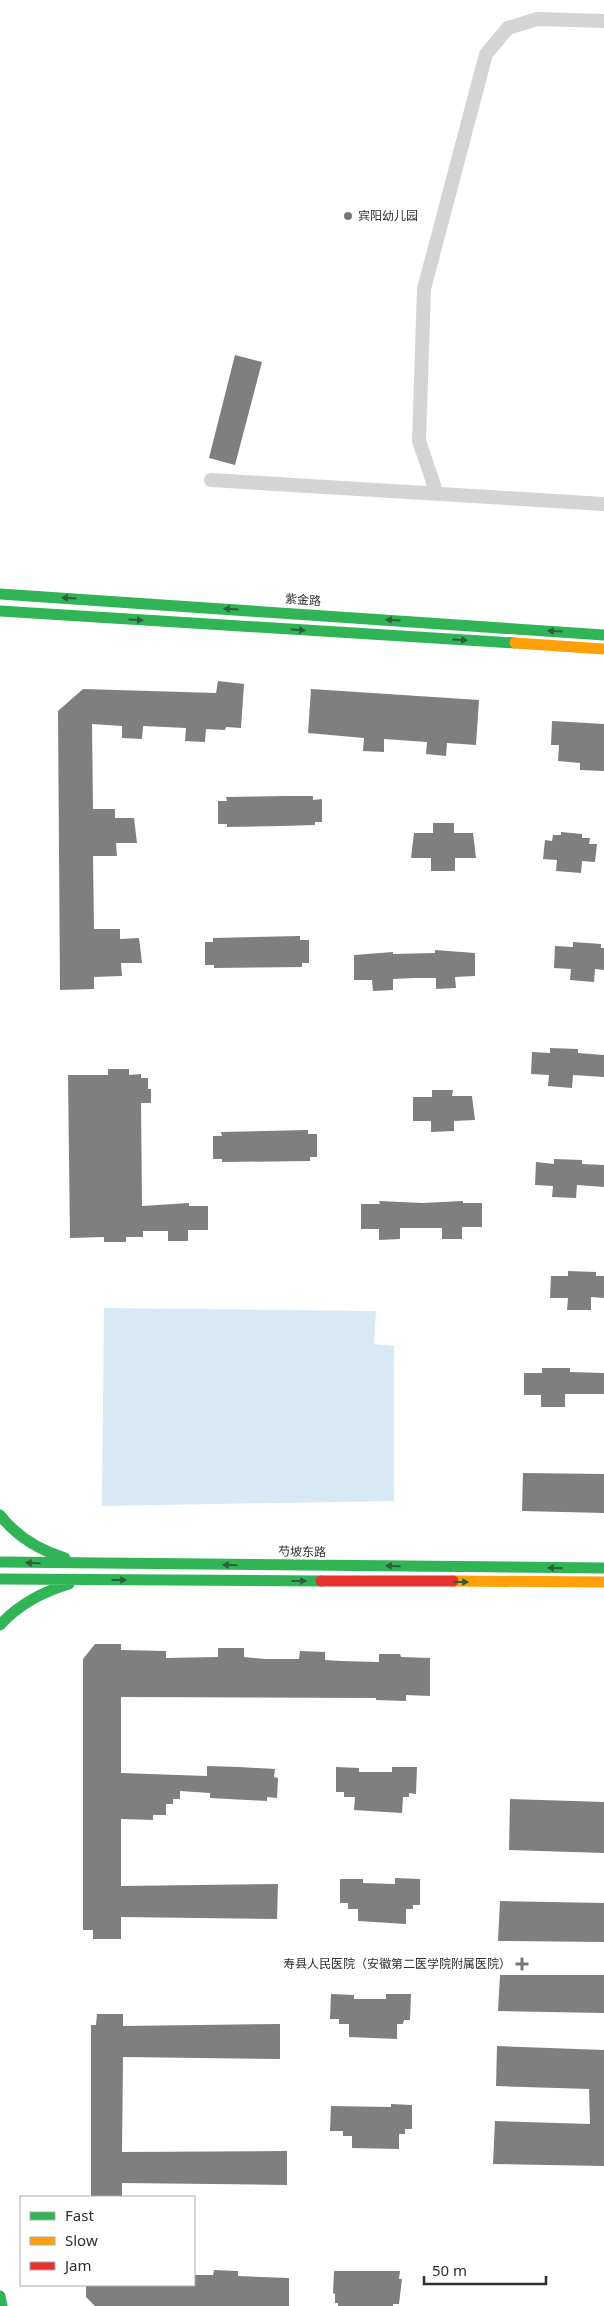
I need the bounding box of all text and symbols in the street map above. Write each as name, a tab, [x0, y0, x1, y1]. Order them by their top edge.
place label: 宾阳幼儿园	[358, 207, 418, 224]
marker: 宾阳幼儿园	[342, 210, 354, 222]
street label: 紫金路	[284, 590, 322, 609]
one-way arrow	[61, 594, 77, 602]
one-way arrow	[223, 605, 239, 613]
one-way arrow	[128, 616, 144, 624]
one-way arrow	[385, 616, 401, 624]
one-way arrow	[290, 626, 306, 634]
one-way arrow	[547, 627, 563, 635]
one-way arrow	[453, 637, 469, 645]
street label: 芍坡东路	[278, 1543, 326, 1560]
one-way arrow	[25, 1558, 41, 1566]
one-way arrow	[222, 1560, 238, 1568]
one-way arrow	[385, 1562, 401, 1570]
one-way arrow	[547, 1564, 563, 1572]
one-way arrow	[111, 1576, 127, 1584]
one-way arrow	[291, 1577, 307, 1585]
one-way arrow	[453, 1578, 469, 1586]
place label: 寿县人民医院（安徽第二医学院附属医院）	[283, 1955, 511, 1972]
marker: 寿县人民医院（安徽第二医学院附属医院）	[515, 1957, 529, 1971]
legend	[20, 2196, 195, 2286]
text: Fast	[65, 2205, 94, 2225]
text: Slow	[65, 2230, 98, 2250]
scale bar	[424, 2254, 546, 2286]
text: Jam	[63, 2255, 92, 2275]
text: 50 m	[432, 2260, 467, 2280]

